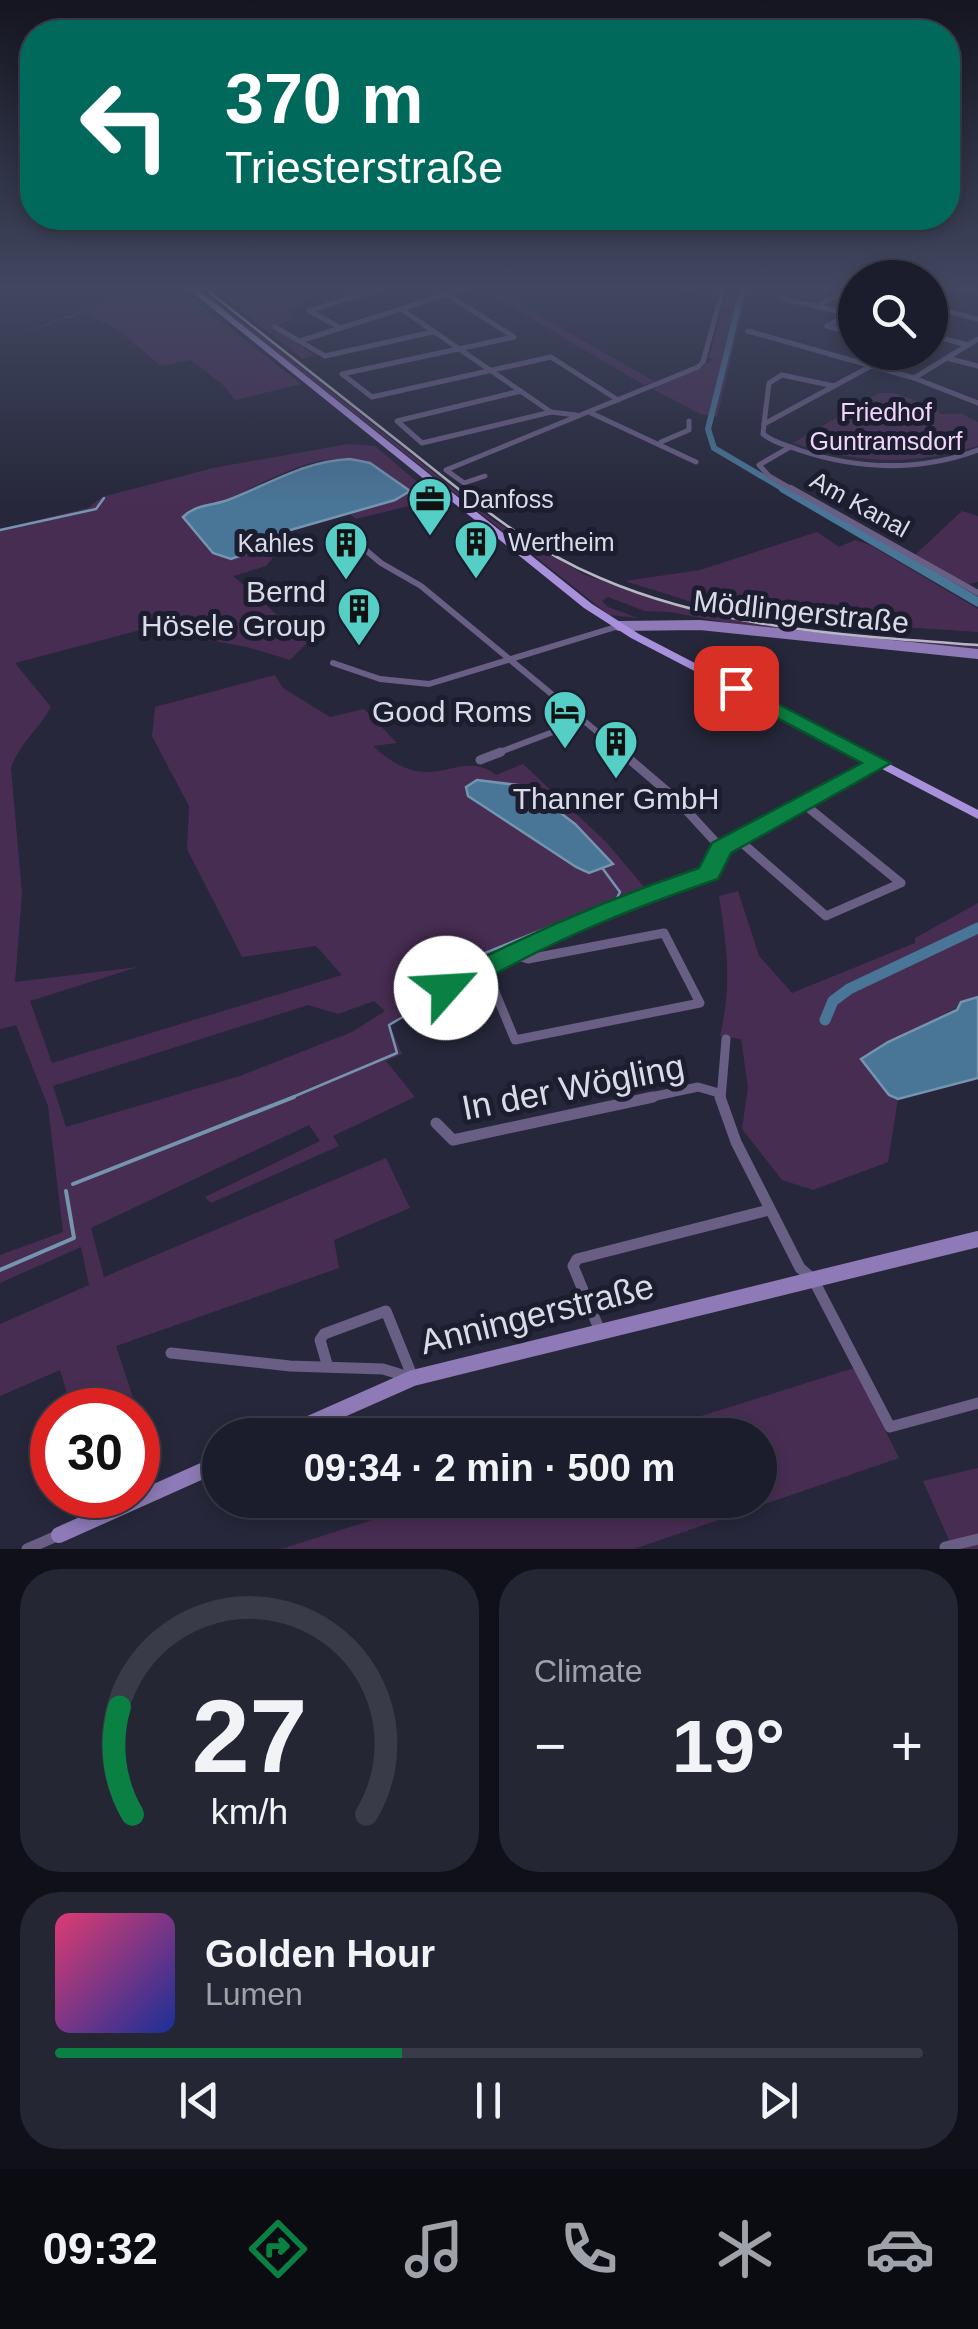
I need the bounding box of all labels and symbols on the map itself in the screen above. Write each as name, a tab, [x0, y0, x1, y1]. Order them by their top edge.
park label: Friedhof Guntramsdorf	[810, 398, 962, 455]
street label: Am Kanal	[806, 465, 914, 543]
office icon: Danfoss	[407, 476, 453, 537]
place label: Danfoss	[462, 485, 554, 513]
building icon: Wertheim	[453, 519, 499, 580]
building icon: Kahles	[323, 520, 369, 581]
place label: Wertheim	[508, 528, 615, 556]
place label: Kahles	[238, 529, 314, 557]
place label: Bernd Hösele Group	[141, 575, 326, 642]
street label: Mödlingerstraße	[692, 584, 911, 639]
building icon: Bernd Hösele Group	[336, 586, 382, 647]
pin	[694, 646, 779, 731]
hotel icon: Good Roms	[542, 689, 588, 750]
place label: Good Roms	[372, 695, 532, 728]
building icon: Thanner GmbH	[593, 719, 639, 780]
place label: Thanner GmbH	[513, 782, 719, 815]
position arrow	[394, 936, 498, 1040]
street label: In der Wögling	[458, 1046, 687, 1127]
street label: Anningerstraße	[416, 1266, 658, 1361]
speed limit sign: 30	[30, 1388, 160, 1518]

